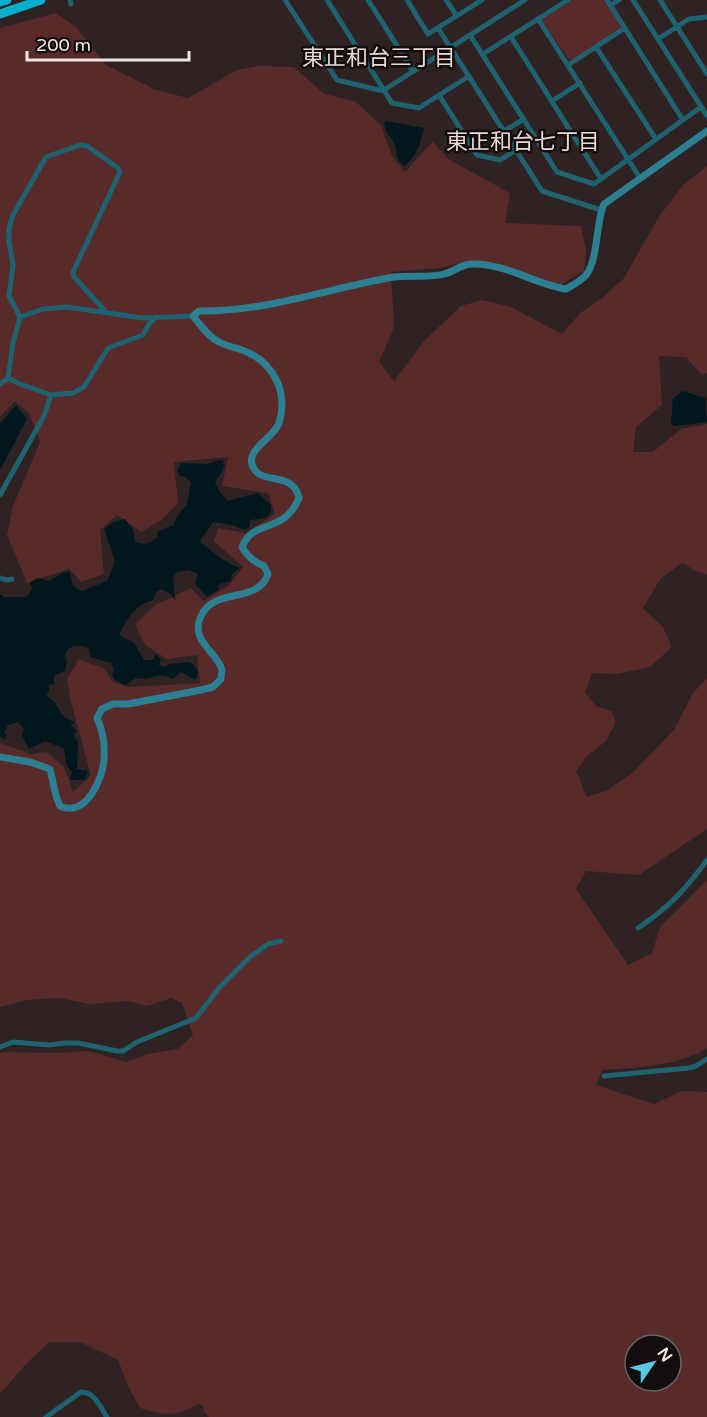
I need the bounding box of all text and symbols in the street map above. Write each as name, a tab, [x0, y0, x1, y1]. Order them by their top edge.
scale bar	[27, 24, 189, 62]
text: 200 m	[36, 34, 91, 56]
district label: 東正和台三丁目	[302, 45, 456, 71]
district label: 東正和台七丁目	[446, 129, 600, 155]
north arrow	[623, 1333, 683, 1393]
text: N	[653, 1344, 676, 1366]

